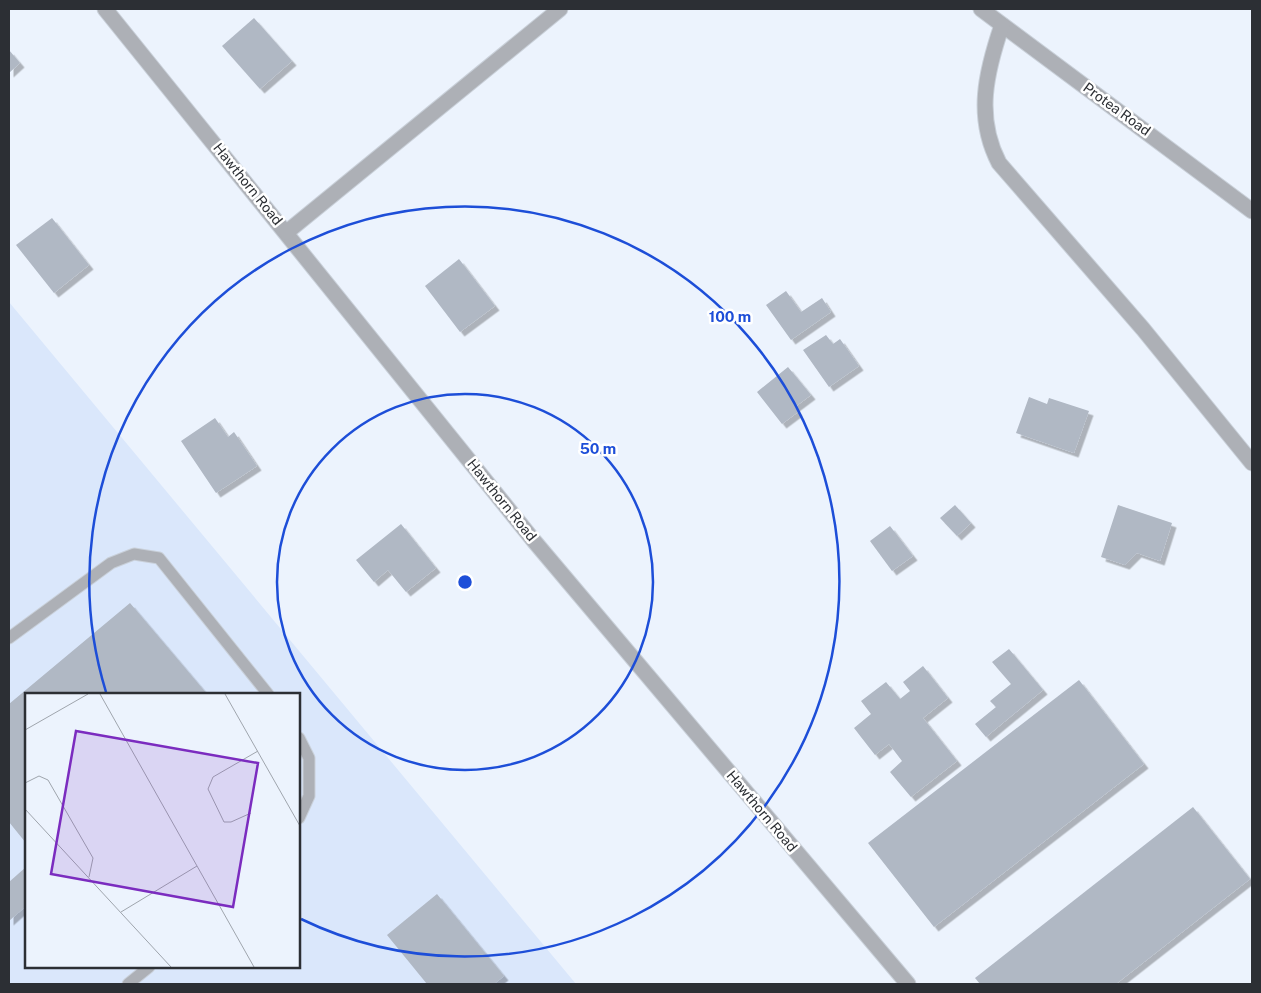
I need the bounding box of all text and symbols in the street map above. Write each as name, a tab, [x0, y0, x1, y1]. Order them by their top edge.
street label: Protea Road	[1080, 79, 1154, 139]
street label: Hawthorn Road	[210, 140, 286, 228]
text: 100 m	[709, 308, 751, 325]
text: 50 m	[580, 440, 616, 457]
street label: Hawthorn Road	[464, 456, 540, 544]
centre of rings	[456, 573, 474, 591]
inset map	[25, 693, 300, 968]
street label: Hawthorn Road	[724, 767, 800, 855]

